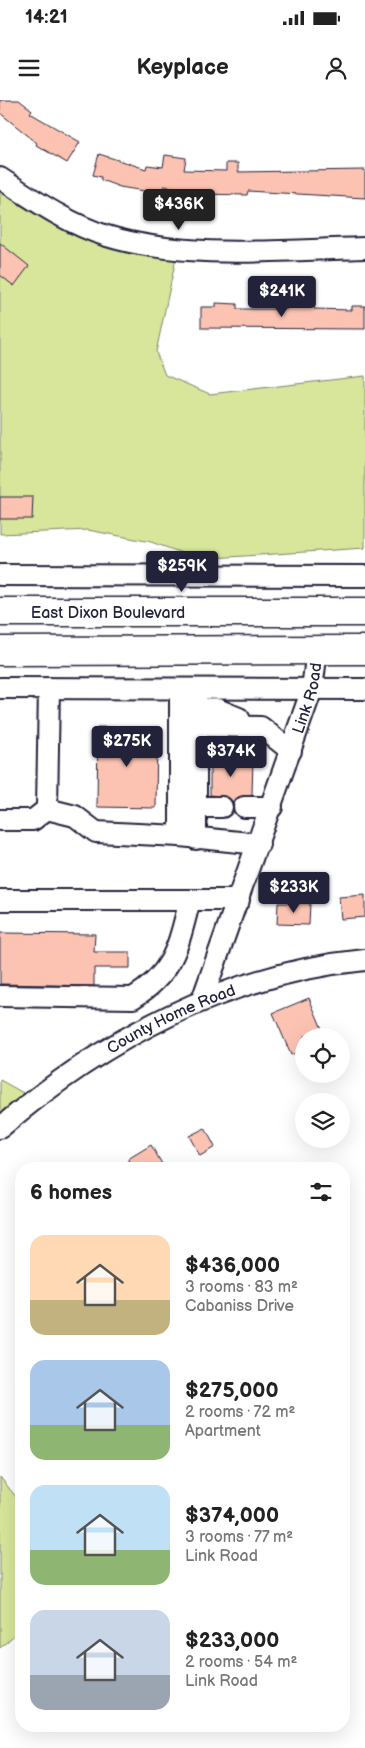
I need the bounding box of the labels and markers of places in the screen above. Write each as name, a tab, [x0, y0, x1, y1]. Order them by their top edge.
pin: $436K	[144, 188, 214, 231]
pin: $241K	[247, 276, 317, 318]
pin: $259K	[147, 550, 217, 593]
pin: $275K	[92, 726, 162, 768]
pin: $374K	[196, 736, 266, 778]
pin: $233K	[259, 872, 329, 914]

